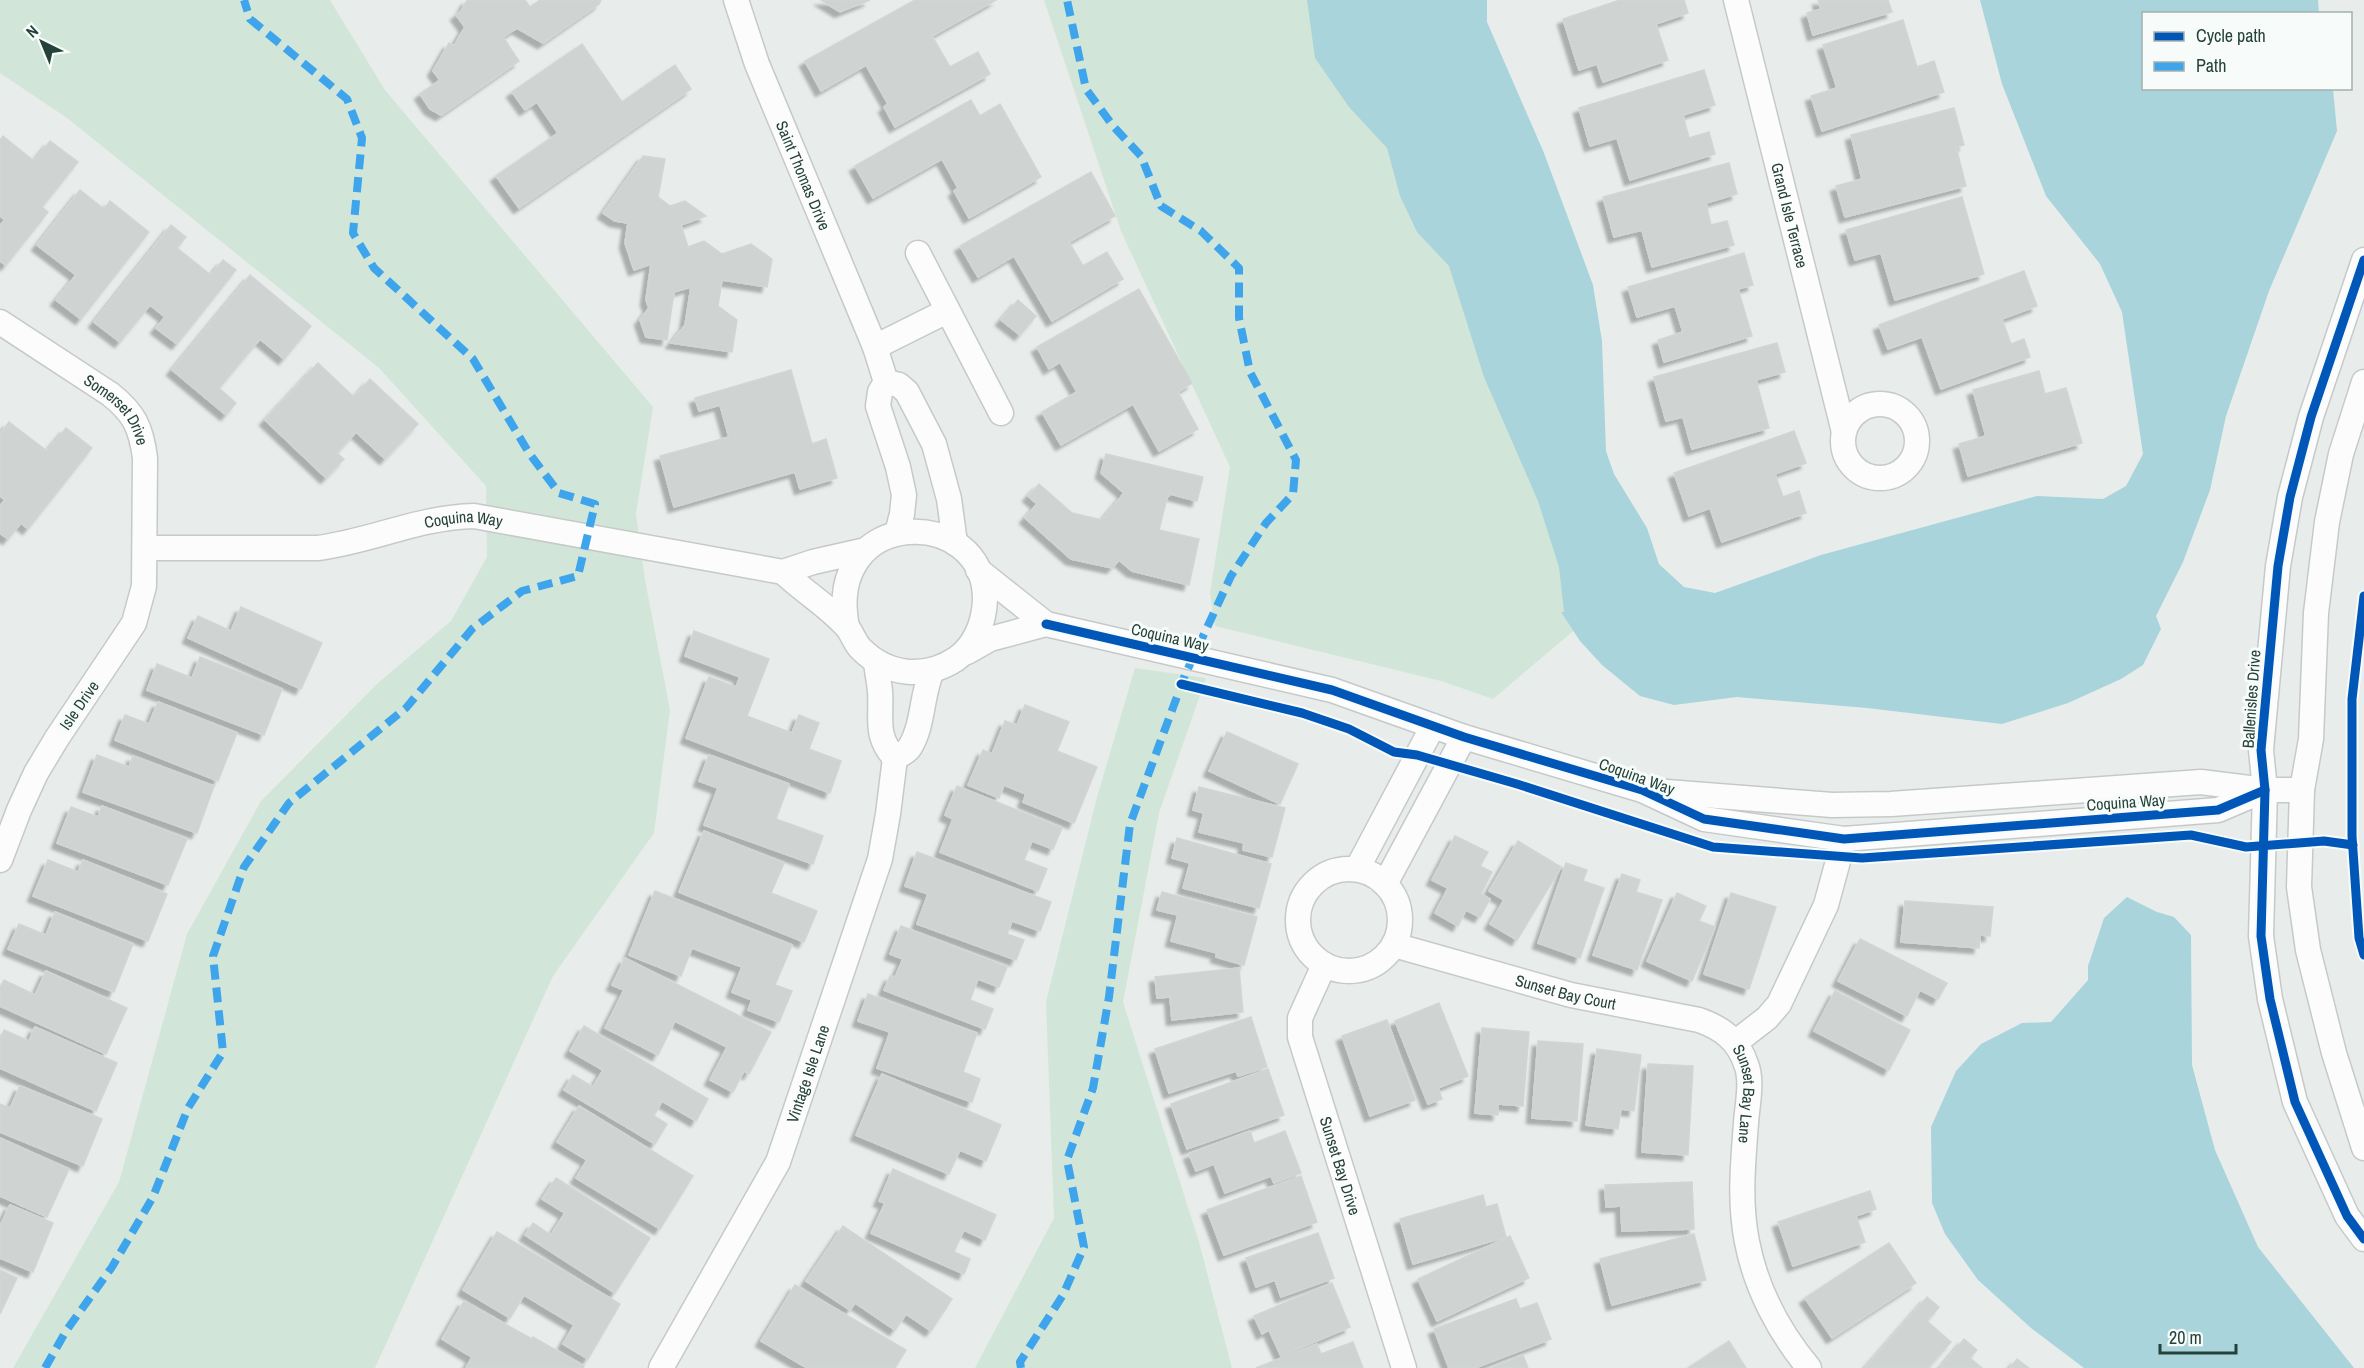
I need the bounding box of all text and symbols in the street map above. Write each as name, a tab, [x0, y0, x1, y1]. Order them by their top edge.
north arrow	[12, 12, 72, 72]
legend	[2142, 12, 2352, 90]
text: N	[21, 20, 43, 42]
text: Cycle path	[2196, 23, 2266, 48]
text: Path	[2196, 53, 2226, 78]
street label: Saint Thomas Drive	[771, 117, 836, 233]
street label: Grand Isle Terrace	[1766, 160, 1814, 270]
street label: Somerset Drive	[80, 369, 154, 447]
street label: Coquina Way	[422, 505, 505, 533]
street label: Coquina Way	[1129, 617, 1211, 657]
street label: Ballenisles Drive	[2237, 649, 2265, 749]
street label: Isle Drive	[54, 676, 104, 734]
street label: Coquina Way	[1596, 752, 1678, 800]
street label: Coquina Way	[2086, 788, 2167, 816]
street label: Sunset Bay Court	[1513, 969, 1618, 1015]
street label: Vintage Isle Lane	[781, 1022, 834, 1126]
street label: Sunset Bay Lane	[1728, 1040, 1760, 1144]
street label: Sunset Bay Drive	[1315, 1114, 1366, 1218]
scale bar	[2160, 1317, 2236, 1355]
text: 20 m	[2169, 1325, 2202, 1350]

